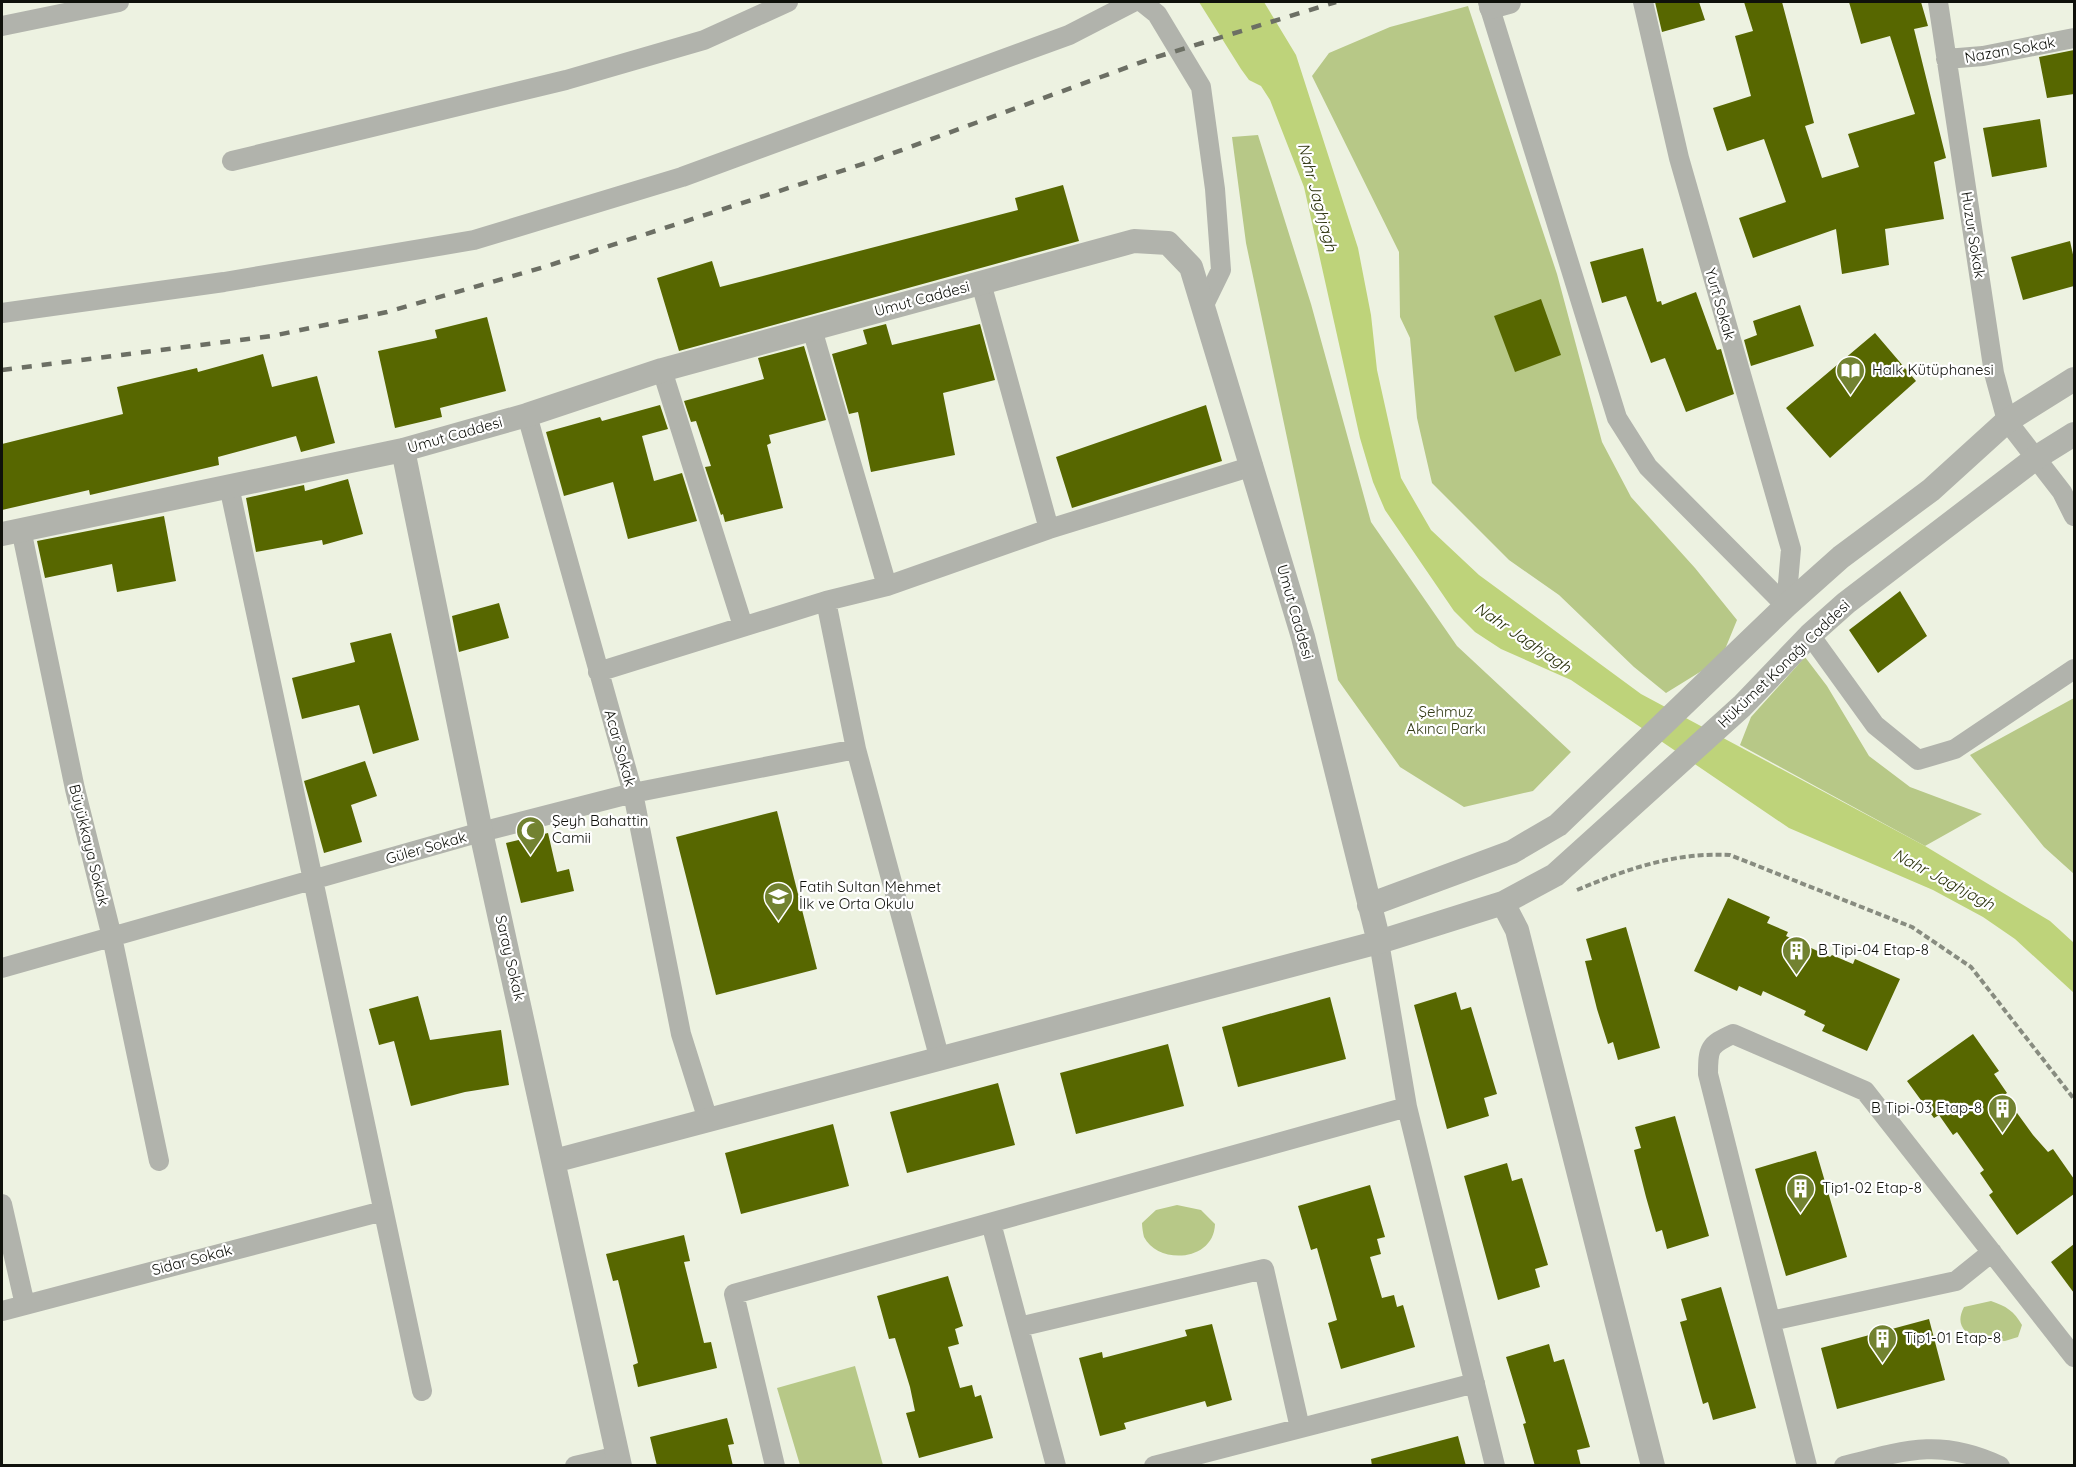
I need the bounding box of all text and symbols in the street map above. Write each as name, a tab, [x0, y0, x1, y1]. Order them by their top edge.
street label: Nazan Sokak	[1963, 32, 2057, 67]
water label: Nahr Jaghjagh	[1294, 140, 1342, 255]
street label: Huzur Sokak	[1957, 190, 1990, 280]
street label: Yurt Sokak	[1701, 266, 1740, 342]
street label: Umut Caddesi	[872, 277, 972, 320]
library icon: Halk Kütüphanesi	[1835, 354, 1867, 396]
place label: Halk Kütüphanesi	[1872, 360, 1994, 379]
street label: Umut Caddesi	[405, 412, 505, 457]
street label: Umut Caddesi	[1273, 562, 1318, 662]
street label: Hükümet Konağı Caddesi	[1714, 596, 1854, 732]
water label: Nahr Jaghjagh	[1471, 597, 1576, 677]
park label: Şehmuz Akıncı Parkı	[1406, 702, 1486, 738]
street label: Acar Sokak	[600, 707, 641, 788]
street label: Büyükkaya Sokak	[65, 782, 114, 908]
place label: Şeyh Bahattin Camii	[552, 811, 648, 847]
mosque icon: Şeyh Bahattin Camii	[515, 814, 547, 856]
street label: Güler Sokak	[383, 827, 468, 868]
water label: Nahr Jaghjagh	[1890, 844, 1999, 915]
place label: Fatih Sultan Mehmet İlk ve Orta Okulu	[799, 877, 941, 913]
school or university icon: Fatih Sultan Mehmet İlk ve Orta Okulu	[762, 880, 794, 922]
street label: Saray Sokak	[491, 913, 530, 1003]
building icon: B Tipi-04 Etap-8	[1781, 934, 1813, 976]
place label: B Tipi-04 Etap-8	[1818, 940, 1929, 959]
building icon: B Tipi-03 Etap-8	[1987, 1092, 2019, 1134]
place label: B Tipi-03 Etap-8	[1871, 1098, 1982, 1117]
building icon: Tip1-02 Etap-8	[1785, 1172, 1817, 1214]
place label: Tip1-02 Etap-8	[1822, 1178, 1922, 1197]
street label: Sidar Sokak	[150, 1240, 234, 1279]
building icon: Tip1-01 Etap-8	[1867, 1322, 1899, 1364]
place label: Tip1-01 Etap-8	[1904, 1328, 2001, 1347]

